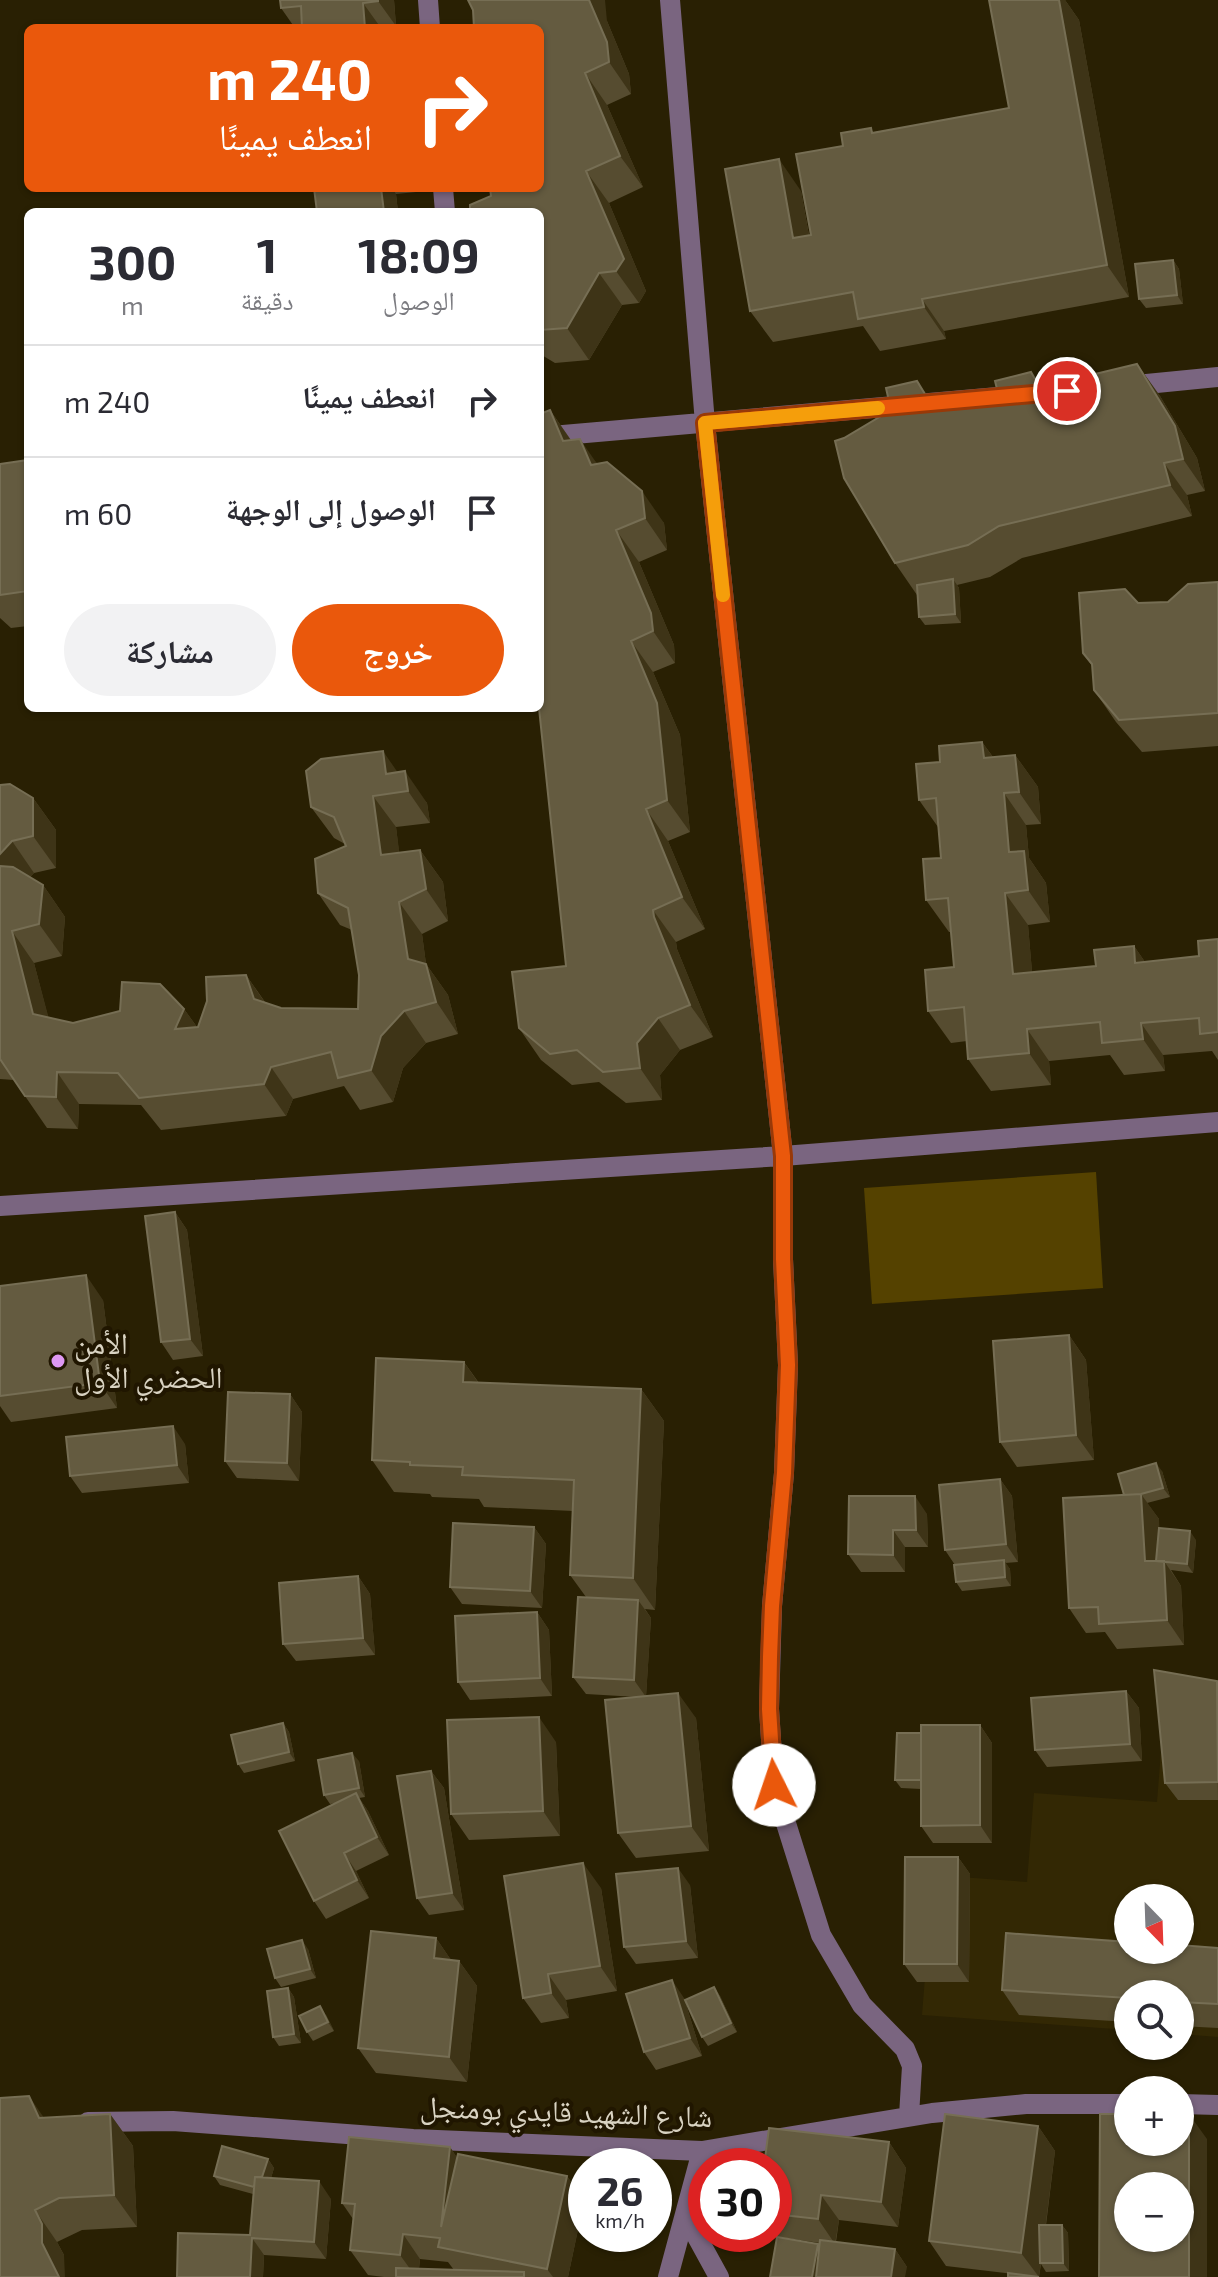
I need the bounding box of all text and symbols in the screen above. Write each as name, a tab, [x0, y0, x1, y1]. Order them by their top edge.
text: 240 m	[207, 44, 372, 111]
icon: right	[400, 56, 504, 160]
text: انعطف يمينًا	[219, 114, 372, 157]
text: 1	[257, 225, 277, 283]
text: 18:09	[358, 225, 480, 283]
text: 300	[88, 232, 176, 290]
text: دقيقة	[241, 284, 294, 315]
text: الوصول	[383, 284, 455, 315]
text: m	[121, 289, 144, 320]
pin	[1033, 357, 1101, 425]
icon: arrive	[1045, 369, 1089, 413]
text: انعطف يمينًا	[302, 378, 436, 414]
icon: right	[460, 379, 504, 423]
text: 240 m	[64, 383, 150, 419]
text: الوصول إلى الوجهة	[226, 490, 436, 526]
icon: arrive	[460, 491, 504, 535]
text: 60 m	[64, 495, 132, 531]
button: مشاركة	[64, 604, 276, 696]
button: خروج	[292, 604, 504, 696]
place label: الأمن الحضري الأول	[74, 1324, 223, 1402]
marker: الأمن الحضري الأول	[49, 1352, 67, 1370]
position arrow	[732, 1743, 816, 1827]
north arrow	[1114, 1884, 1194, 1964]
map controls	[1114, 1884, 1194, 2252]
button: search	[1114, 1980, 1194, 2060]
button: +	[1114, 2076, 1194, 2156]
street label: شارع الشهيد قايدي بومنجل	[419, 2087, 713, 2141]
speed limit sign: 30	[688, 2148, 792, 2252]
text: 26	[597, 2166, 643, 2214]
button: −	[1114, 2172, 1194, 2252]
text: km/h	[595, 2208, 645, 2232]

